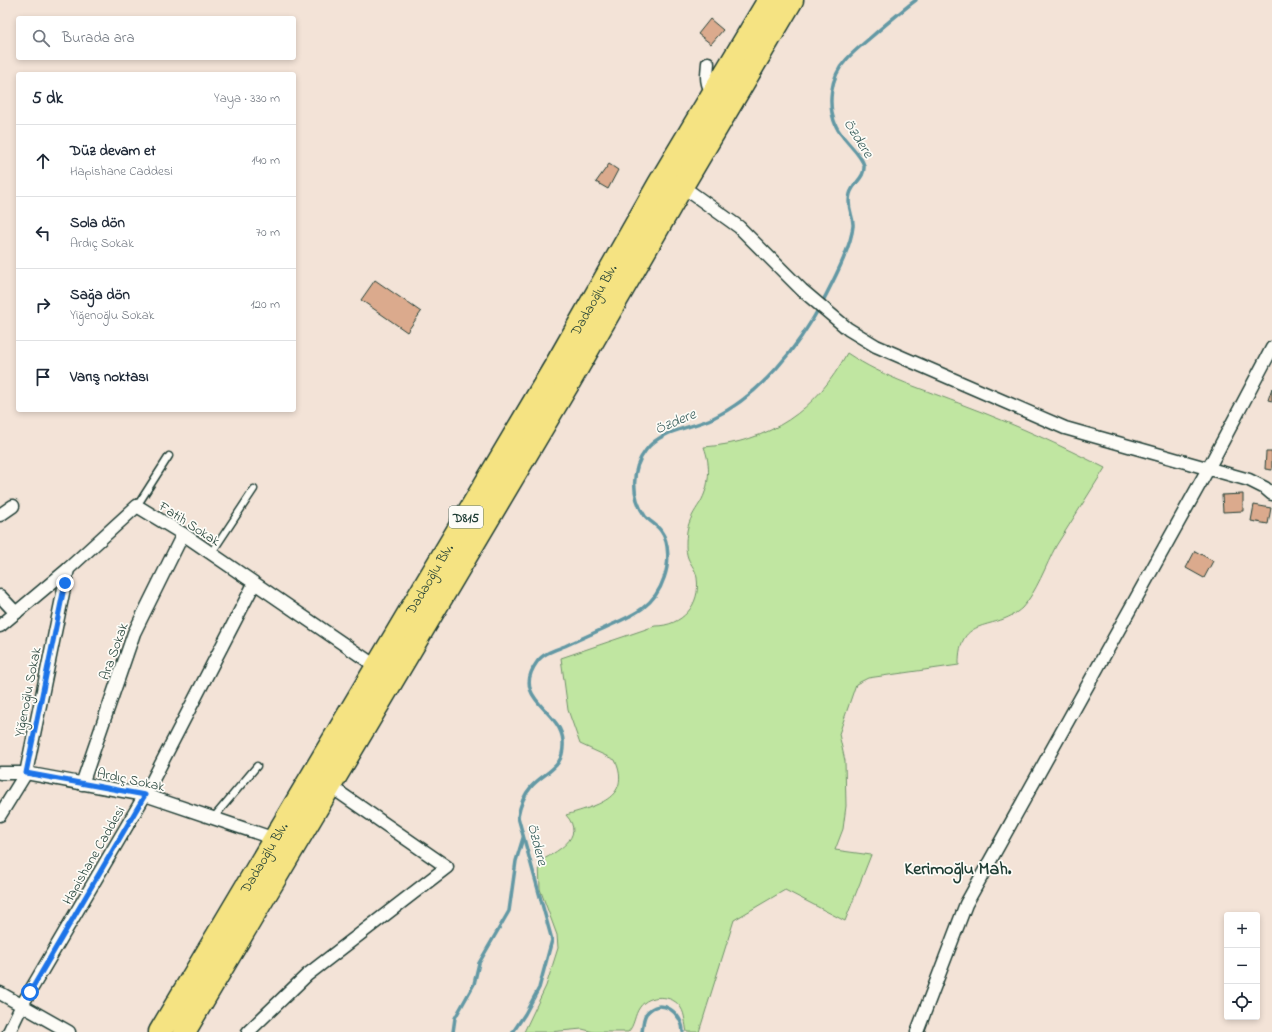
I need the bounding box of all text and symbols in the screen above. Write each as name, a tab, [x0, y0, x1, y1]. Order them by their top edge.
search box	[16, 16, 296, 60]
icon: search	[30, 27, 52, 49]
text: Burada ara	[62, 27, 135, 49]
text: 5 dk	[32, 86, 63, 111]
text: Yaya · 330 m	[214, 89, 280, 108]
water label: Özdere	[838, 115, 879, 164]
text: Düz devam et	[70, 140, 156, 162]
icon: ahead	[32, 150, 54, 172]
text: 140 m	[252, 151, 280, 170]
text: Hapishane Caddesi	[70, 162, 173, 181]
text: Sola dön	[70, 212, 125, 234]
icon: left	[32, 222, 54, 244]
text: 70 m	[256, 223, 280, 242]
text: Ardıç Sokak	[70, 234, 134, 253]
street label: Dadaoğlu Blv.	[565, 260, 623, 341]
text: Sağa dön	[70, 284, 130, 306]
icon: right	[32, 294, 54, 316]
text: 120 m	[250, 295, 280, 314]
text: Yiğenoğlu Sokak	[70, 306, 154, 325]
icon: arrive	[32, 366, 54, 388]
text: Varış noktası	[70, 366, 149, 388]
water label: Özdere	[651, 403, 700, 440]
street label: Fatih Sokak	[153, 496, 225, 553]
road number: D815	[449, 506, 483, 528]
street label: Dadaoğlu Blv.	[401, 540, 460, 620]
route end	[56, 574, 74, 592]
street label: Ara Sokak	[94, 619, 135, 683]
street label: Yiğenoğlu Sokak	[9, 645, 49, 739]
street label: Ardıç Sokak	[95, 763, 167, 798]
street label: Hapishane Caddesi	[58, 803, 131, 909]
street label: Dadaoğlu Blv.	[235, 819, 294, 899]
water label: Özdere	[521, 821, 554, 869]
district label: Kerimoğlu Mah.	[905, 857, 1012, 884]
map controls	[1224, 912, 1260, 1020]
button: +	[1224, 912, 1260, 948]
button: −	[1224, 948, 1260, 984]
route start	[21, 983, 39, 1001]
button: locate	[1224, 984, 1260, 1020]

